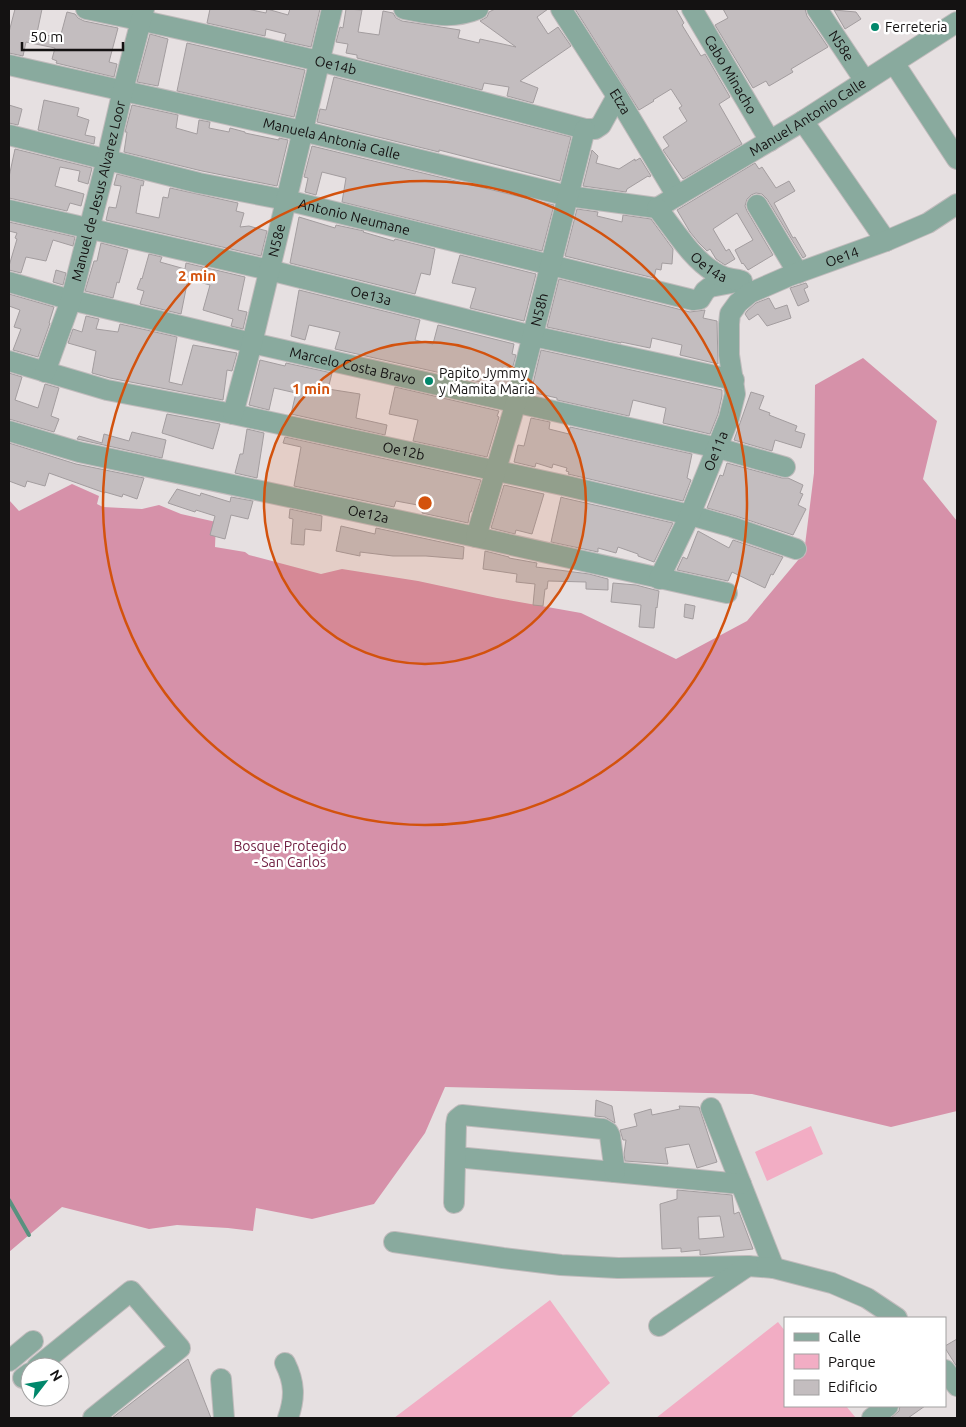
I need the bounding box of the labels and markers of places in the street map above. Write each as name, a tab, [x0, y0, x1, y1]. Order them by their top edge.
place label: Ferreteria	[885, 19, 948, 35]
marker: Ferreteria	[869, 21, 881, 33]
place label: Papito Jymmy y Mamita Maria	[439, 365, 535, 397]
marker: Papito Jymmy y Mamita Maria	[423, 375, 435, 387]
centre of rings	[416, 494, 434, 512]

